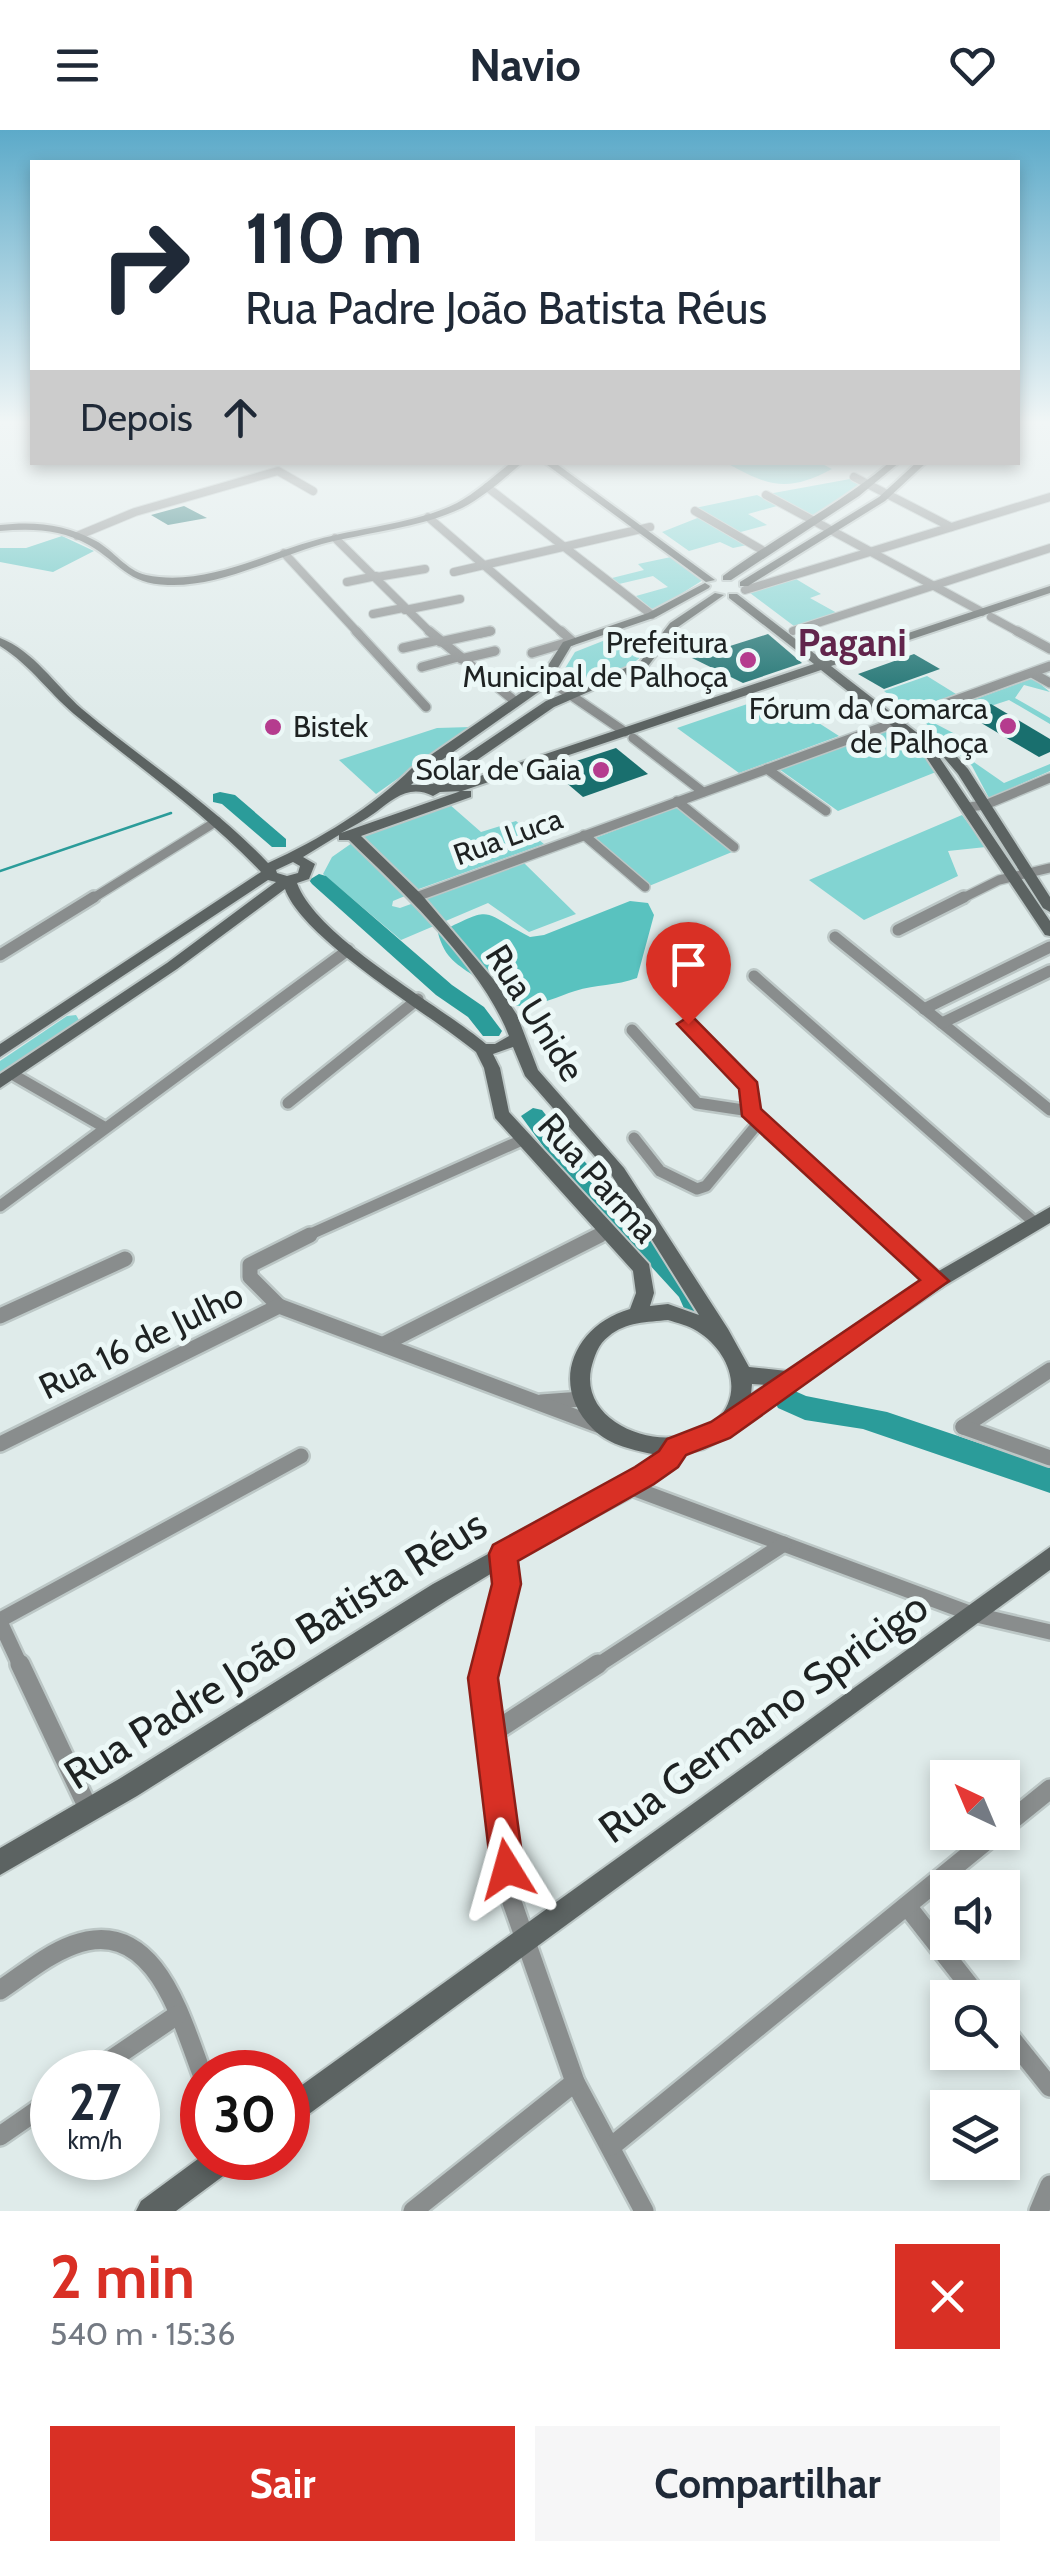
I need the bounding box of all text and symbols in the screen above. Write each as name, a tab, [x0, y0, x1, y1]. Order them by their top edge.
icon: menu	[50, 38, 105, 93]
text: Navio	[469, 38, 581, 92]
icon: heart	[945, 38, 1000, 93]
text: 110 m	[245, 195, 423, 281]
icon: right	[80, 200, 210, 330]
text: Rua Padre João Batista Réus	[245, 281, 767, 335]
icon: ahead	[213, 390, 268, 445]
text: Depois	[80, 394, 193, 441]
district label: Pagani	[797, 619, 907, 666]
place label: Prefeitura Municipal de Palhoça	[462, 624, 729, 695]
marker: Prefeitura Municipal de Palhoça	[737, 649, 759, 671]
place label: Fórum da Comarca de Palhoça	[749, 690, 989, 761]
place label: Bistek	[293, 708, 369, 745]
marker: Fórum da Comarca de Palhoça	[997, 715, 1019, 737]
marker: Bistek	[262, 716, 284, 738]
place label: Solar de Gaia	[415, 751, 582, 788]
marker: Solar de Gaia	[590, 759, 612, 781]
street label: Rua Luca	[448, 800, 568, 873]
pin	[646, 922, 731, 1025]
street label: Rua Unide	[477, 937, 594, 1089]
icon: arrive	[661, 937, 716, 992]
street label: Rua Parma	[529, 1104, 668, 1251]
street label: Rua 16 de Julho	[32, 1273, 250, 1408]
street label: Rua Padre João Batista Réus	[55, 1498, 495, 1800]
street label: Rua Germano Spricigo	[588, 1580, 938, 1854]
north arrow	[930, 1760, 1020, 1850]
map controls	[930, 1760, 1020, 2180]
position arrow	[455, 1817, 559, 1921]
button: sound	[930, 1870, 1020, 1960]
button: search	[930, 1980, 1020, 2070]
speed limit sign: 30	[180, 2050, 310, 2180]
text: 27	[69, 2072, 121, 2133]
button: layers	[930, 2090, 1020, 2180]
text: km/h	[68, 2125, 122, 2155]
text: 2 min	[50, 2240, 195, 2313]
button: close	[895, 2244, 1000, 2349]
text: 540 m · 15:36	[50, 2314, 235, 2353]
button: Sair	[50, 2426, 515, 2541]
button: Compartilhar	[535, 2426, 1000, 2541]

